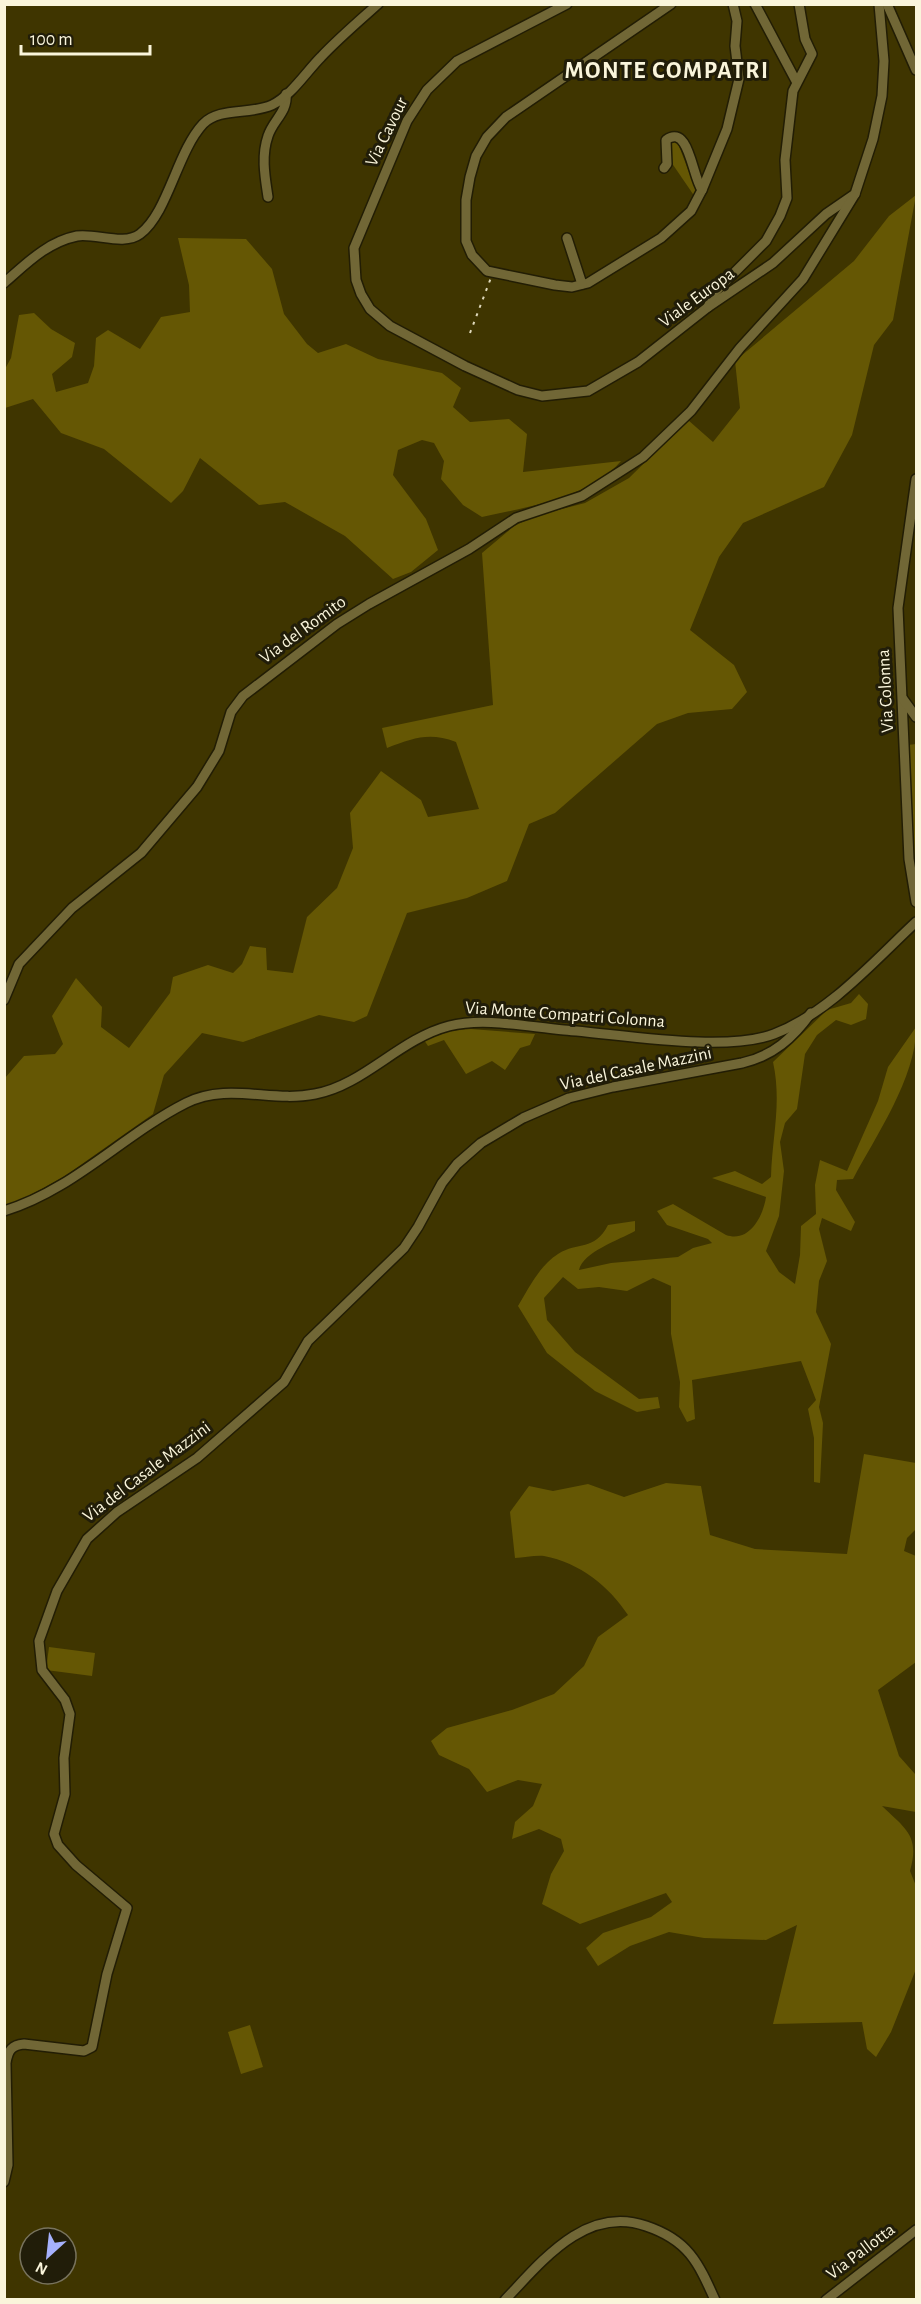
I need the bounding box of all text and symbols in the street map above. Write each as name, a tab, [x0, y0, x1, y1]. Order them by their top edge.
scale bar	[21, 18, 150, 56]
text: 100 m	[30, 31, 73, 49]
district label: MONTE COMPATRI	[564, 59, 770, 83]
street label: Via Cavour	[363, 95, 411, 169]
street label: Viale Europa	[656, 265, 738, 331]
street label: Via del Romito	[256, 593, 350, 667]
street label: Via Colonna	[875, 649, 897, 733]
street label: Via Monte Compatri Colonna	[464, 999, 666, 1031]
street label: Via del Casale Mazzini	[559, 1044, 713, 1094]
street label: Via del Casale Mazzini	[80, 1418, 214, 1526]
street label: Via Pallotta	[823, 2221, 899, 2283]
north arrow	[18, 2226, 78, 2286]
text: N	[33, 2259, 50, 2278]

